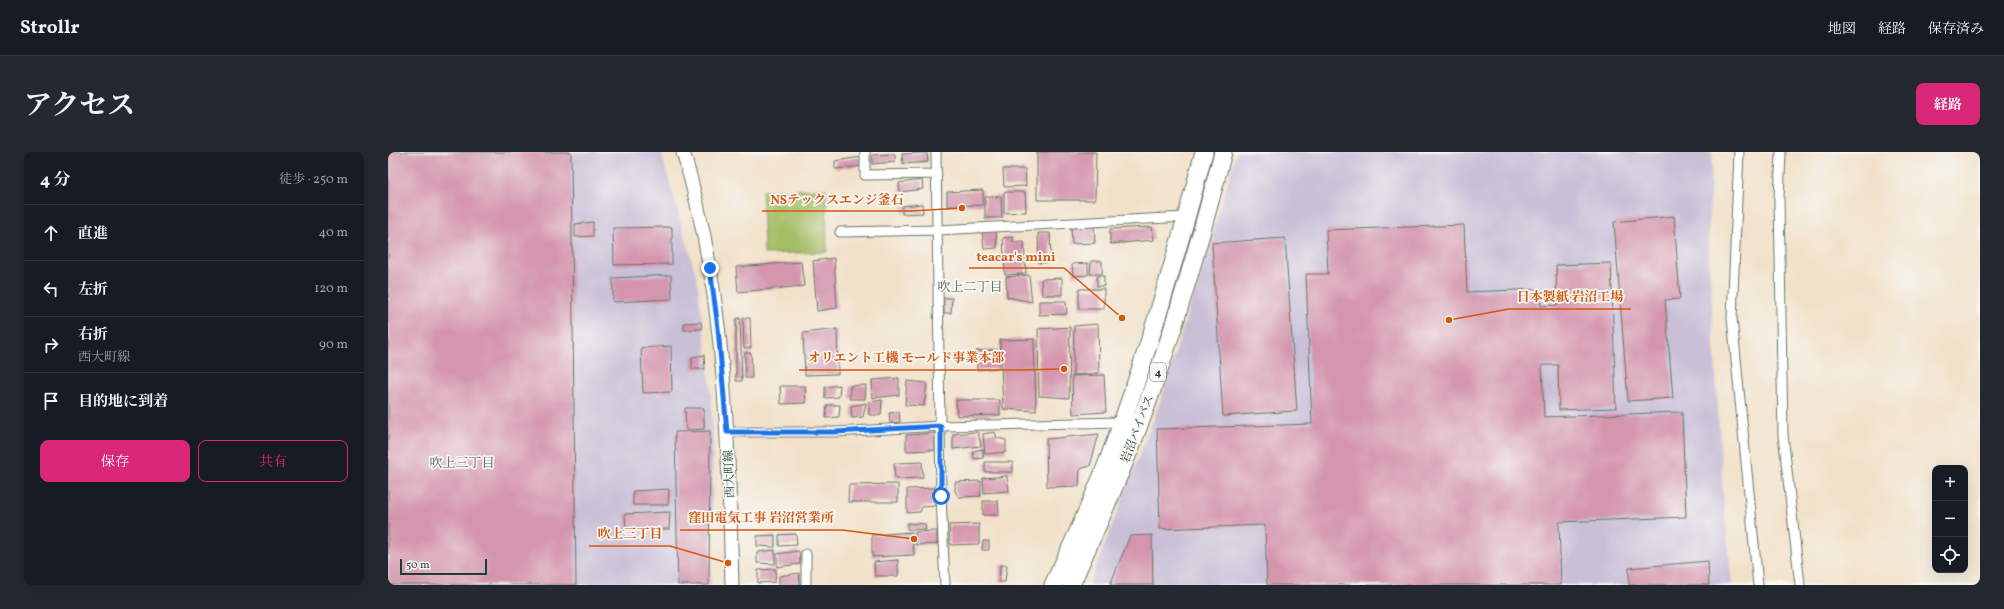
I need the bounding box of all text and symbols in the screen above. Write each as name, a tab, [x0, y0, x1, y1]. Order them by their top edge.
text: Strollr	[20, 15, 80, 41]
text: 地図	[1828, 20, 1856, 39]
text: 経路	[1878, 20, 1906, 39]
text: 保存済み	[1928, 20, 1984, 39]
button: 経路	[1916, 83, 1980, 125]
text: アクセス	[24, 87, 135, 126]
text: 4 分	[40, 169, 71, 192]
text: 徒歩 · 250 m	[279, 171, 348, 189]
callout: NSテックスエンジ釜石	[762, 186, 912, 211]
text: NSテックスエンジ釜石	[770, 192, 904, 210]
icon: ahead	[40, 222, 62, 244]
text: 直進	[78, 224, 108, 245]
text: 40 m	[319, 224, 348, 242]
callout: teacar's mini	[969, 243, 1064, 268]
text: teacar's mini	[976, 249, 1056, 267]
route end	[701, 259, 719, 277]
icon: left	[40, 278, 62, 300]
district label: 吹上二丁目	[937, 279, 1003, 297]
text: 左折	[78, 280, 108, 301]
text: 120 m	[314, 280, 348, 298]
callout: 日本製紙 岩沼工場	[1509, 284, 1631, 309]
text: 日本製紙 岩沼工場	[1517, 289, 1623, 307]
text: 右折	[78, 325, 108, 346]
icon: right	[40, 334, 62, 356]
text: 90 m	[319, 336, 348, 354]
callout: オリエント工機 モールド事業本部	[799, 345, 1012, 370]
text: 西大町線	[78, 349, 130, 367]
text: オリエント工機 モールド事業本部	[808, 350, 1004, 368]
road number: 4	[1150, 363, 1166, 381]
icon: arrive	[40, 390, 62, 412]
text: 目的地に到着	[78, 392, 168, 413]
street label: 岩沼バイパス	[1118, 393, 1158, 466]
button: 保存	[40, 440, 190, 482]
button: 共有	[198, 440, 348, 482]
street label: 西大町線	[721, 450, 739, 498]
district label: 吹上三丁目	[429, 455, 495, 473]
map controls	[1932, 465, 1968, 573]
button: +	[1932, 465, 1968, 501]
route start	[932, 487, 950, 505]
button: −	[1932, 501, 1968, 537]
callout: 窪田電気工事 岩沼営業所	[680, 505, 842, 530]
text: 窪田電気工事 岩沼営業所	[688, 510, 834, 528]
callout: 吹上三丁目	[589, 521, 670, 546]
text: 吹上三丁目	[597, 526, 663, 544]
button: locate	[1932, 537, 1968, 573]
scale bar	[400, 557, 487, 576]
text: 50 m	[406, 558, 430, 573]

